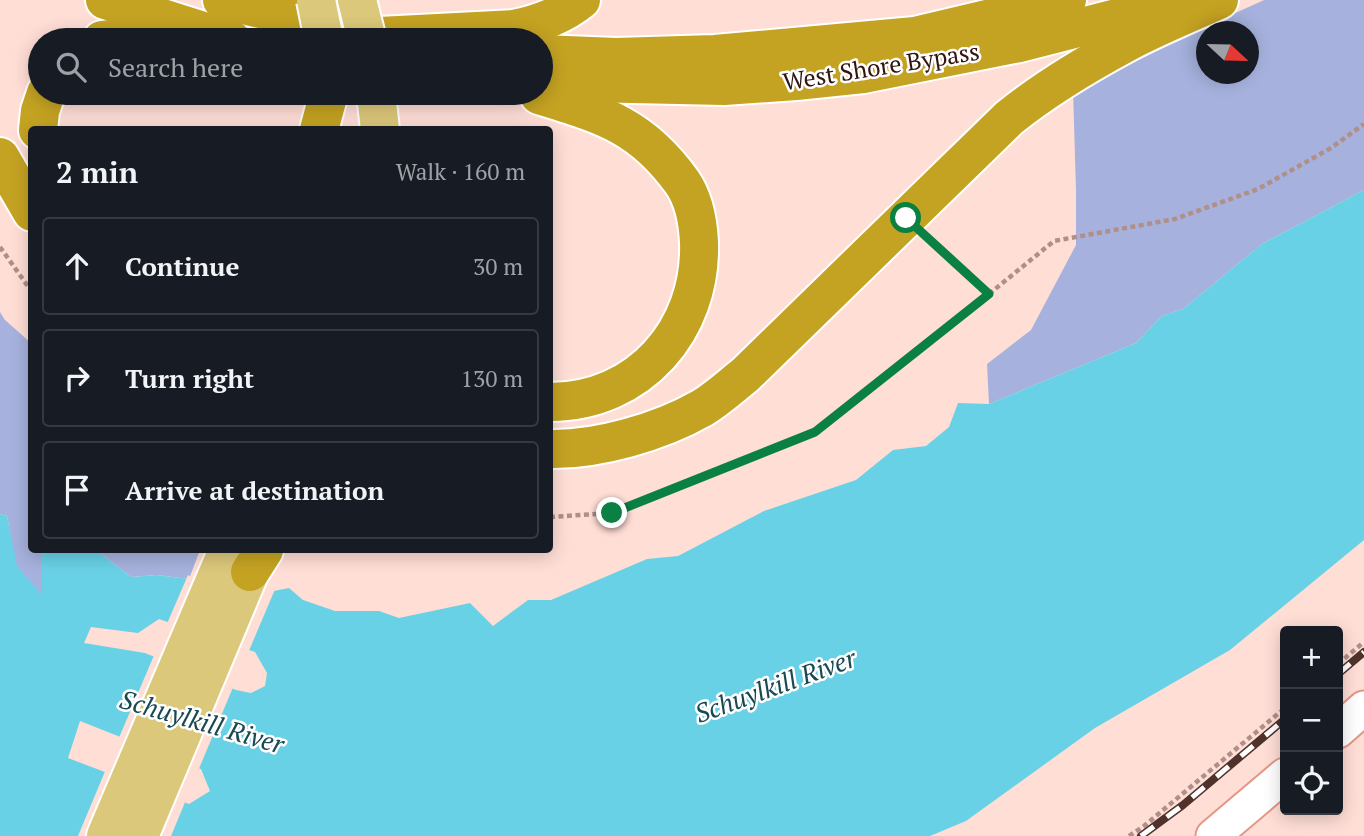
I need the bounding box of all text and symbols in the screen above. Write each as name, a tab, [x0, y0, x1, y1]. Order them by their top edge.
north arrow	[1196, 21, 1259, 84]
search box	[28, 28, 553, 105]
street label: West Shore Bypass	[780, 35, 982, 97]
icon: search	[52, 48, 90, 86]
text: Search here	[108, 50, 243, 84]
text: 2 min	[56, 152, 138, 192]
text: Walk · 160 m	[396, 156, 525, 187]
route start	[890, 202, 921, 233]
icon: ahead	[58, 247, 96, 285]
text: Continue	[125, 249, 239, 283]
text: 30 m	[473, 251, 523, 282]
icon: right	[58, 359, 96, 397]
text: Turn right	[125, 361, 254, 395]
text: 130 m	[461, 363, 523, 394]
icon: arrive	[58, 471, 96, 509]
text: Arrive at destination	[125, 473, 384, 507]
route end	[596, 497, 627, 528]
map controls	[1280, 626, 1343, 815]
button: +	[1280, 626, 1343, 689]
water label: Schuylkill River	[690, 640, 861, 730]
water label: Schuylkill River	[116, 681, 289, 761]
button: −	[1280, 689, 1343, 752]
button: locate	[1280, 752, 1343, 815]

